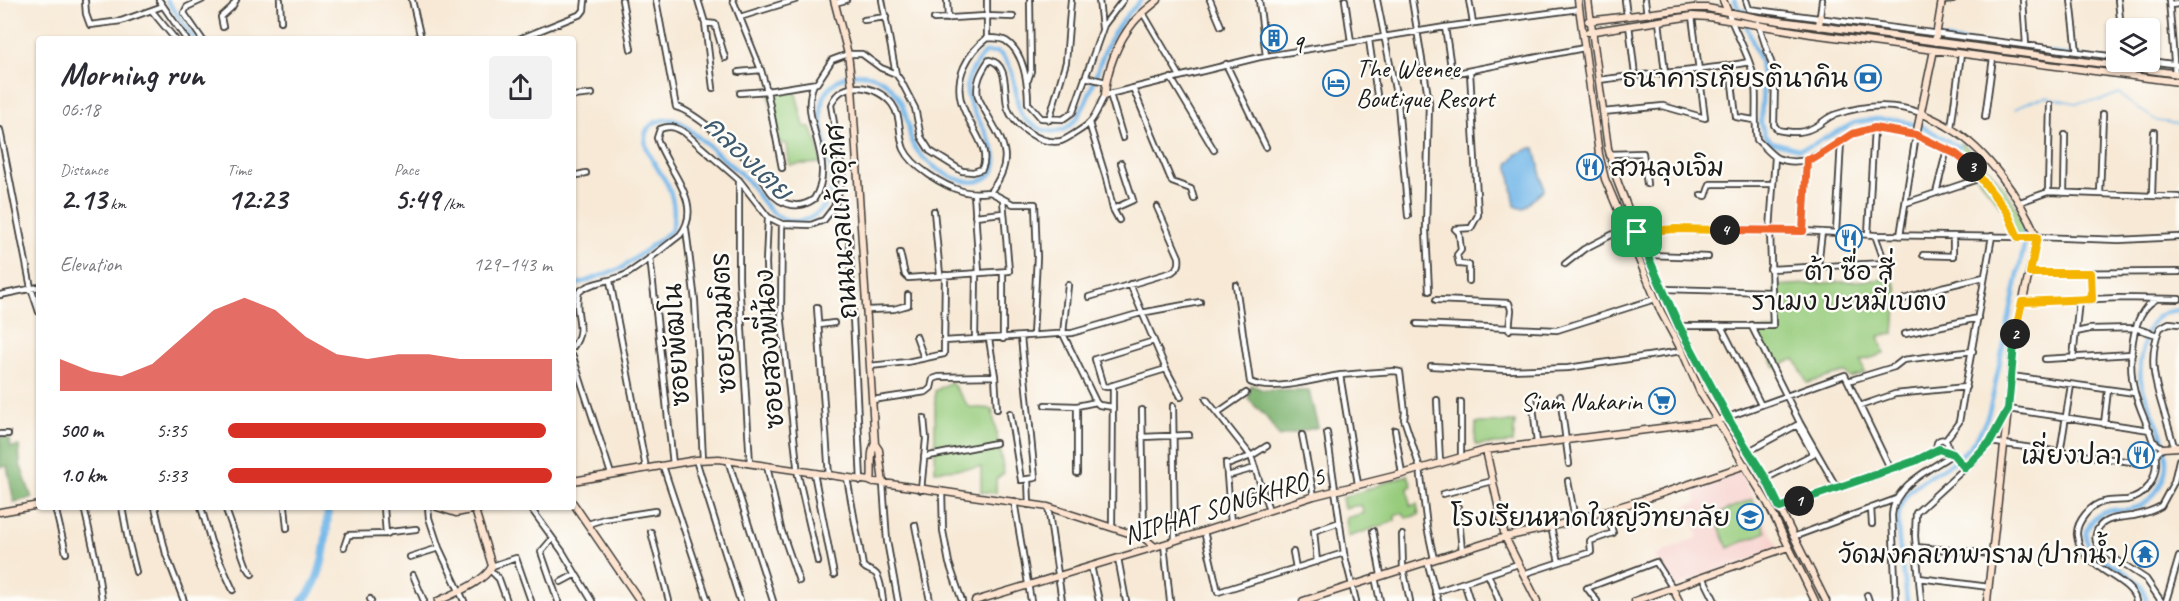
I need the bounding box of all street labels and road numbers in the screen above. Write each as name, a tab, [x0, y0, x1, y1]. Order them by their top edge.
street label: ถนนนวลแก้วอุทิศ	[818, 122, 867, 320]
street label: ซอยรวมมิตร	[703, 252, 744, 394]
street label: ซอยสองพี่น้อง	[739, 268, 792, 431]
street label: ซอยพัฒโน	[656, 283, 697, 407]
street label: NIPHAT SONGKHRO 5	[1120, 459, 1330, 552]

